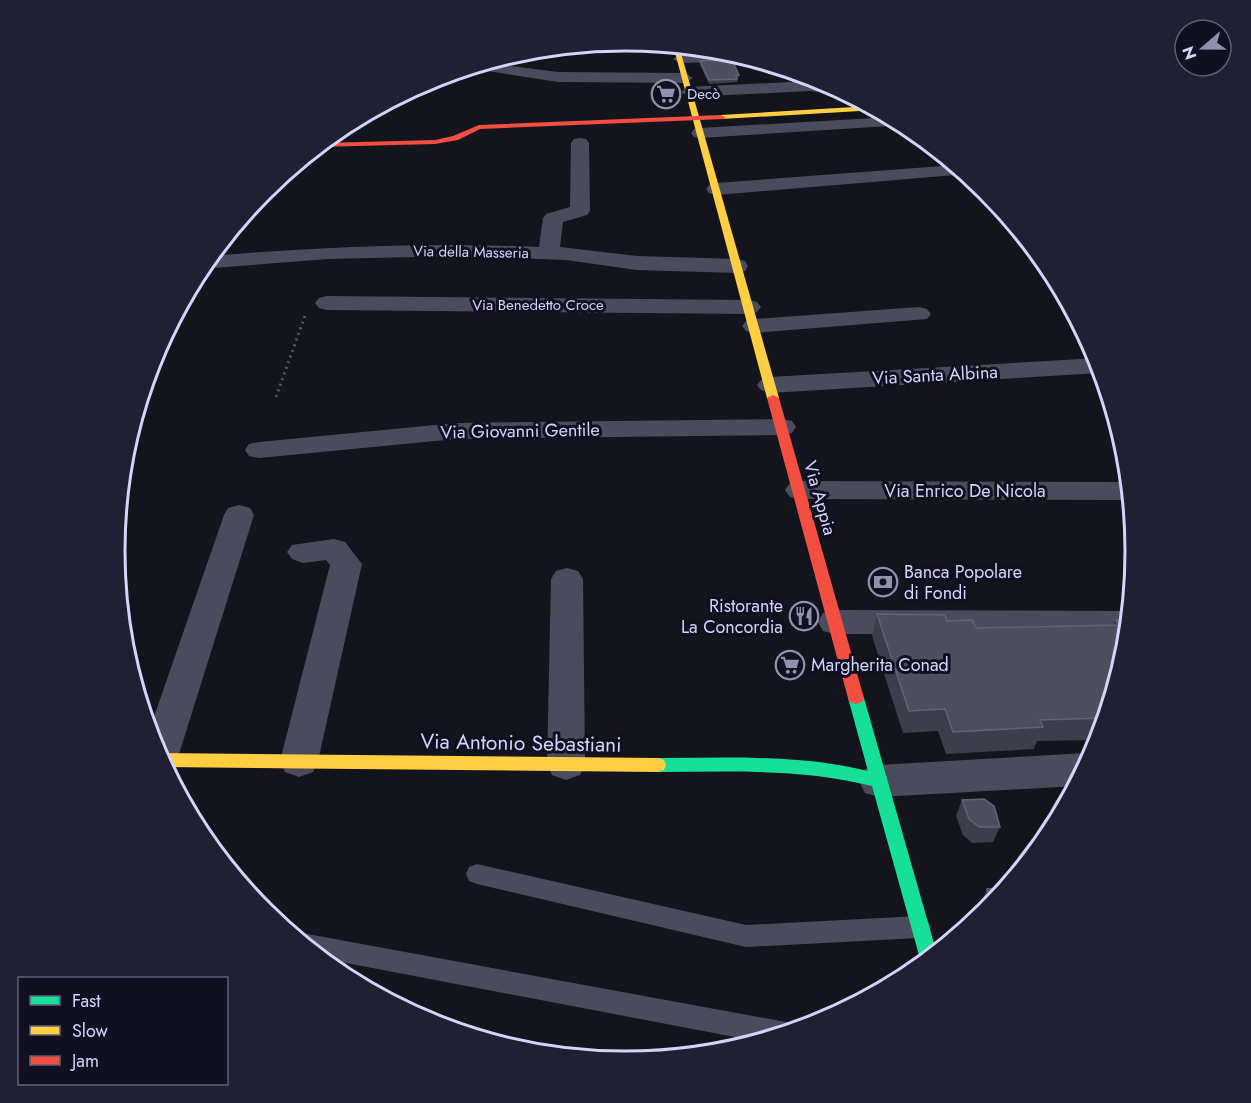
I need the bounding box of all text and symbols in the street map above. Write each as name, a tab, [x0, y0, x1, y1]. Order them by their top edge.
north arrow	[1173, 18, 1233, 78]
text: N	[1176, 43, 1202, 63]
supermarket icon: Decò	[650, 78, 682, 110]
place label: Decò	[687, 83, 720, 105]
street label: Via della Masseria	[413, 240, 529, 264]
street label: Via Benedetto Croce	[472, 294, 604, 316]
street label: Via Santa Albina	[871, 359, 999, 391]
street label: Via Giovanni Gentile	[440, 417, 600, 445]
street label: Via Appia	[797, 458, 843, 538]
street label: Via Enrico De Nicola	[884, 478, 1046, 504]
place label: Banca Popolare di Fondi	[904, 559, 1022, 606]
bank icon: Banca Popolare di Fondi	[867, 566, 899, 598]
place label: Ristorante La Concordia	[681, 593, 783, 640]
restaurant icon: Ristorante La Concordia	[788, 600, 820, 632]
supermarket icon: Margherita Conad	[774, 649, 806, 681]
place label: Margherita Conad	[811, 652, 949, 678]
street label: Via Antonio Sebastiani	[420, 726, 622, 760]
legend	[18, 977, 228, 1085]
text: Fast	[72, 988, 101, 1014]
text: Slow	[72, 1018, 109, 1044]
text: Jam	[70, 1048, 99, 1074]

